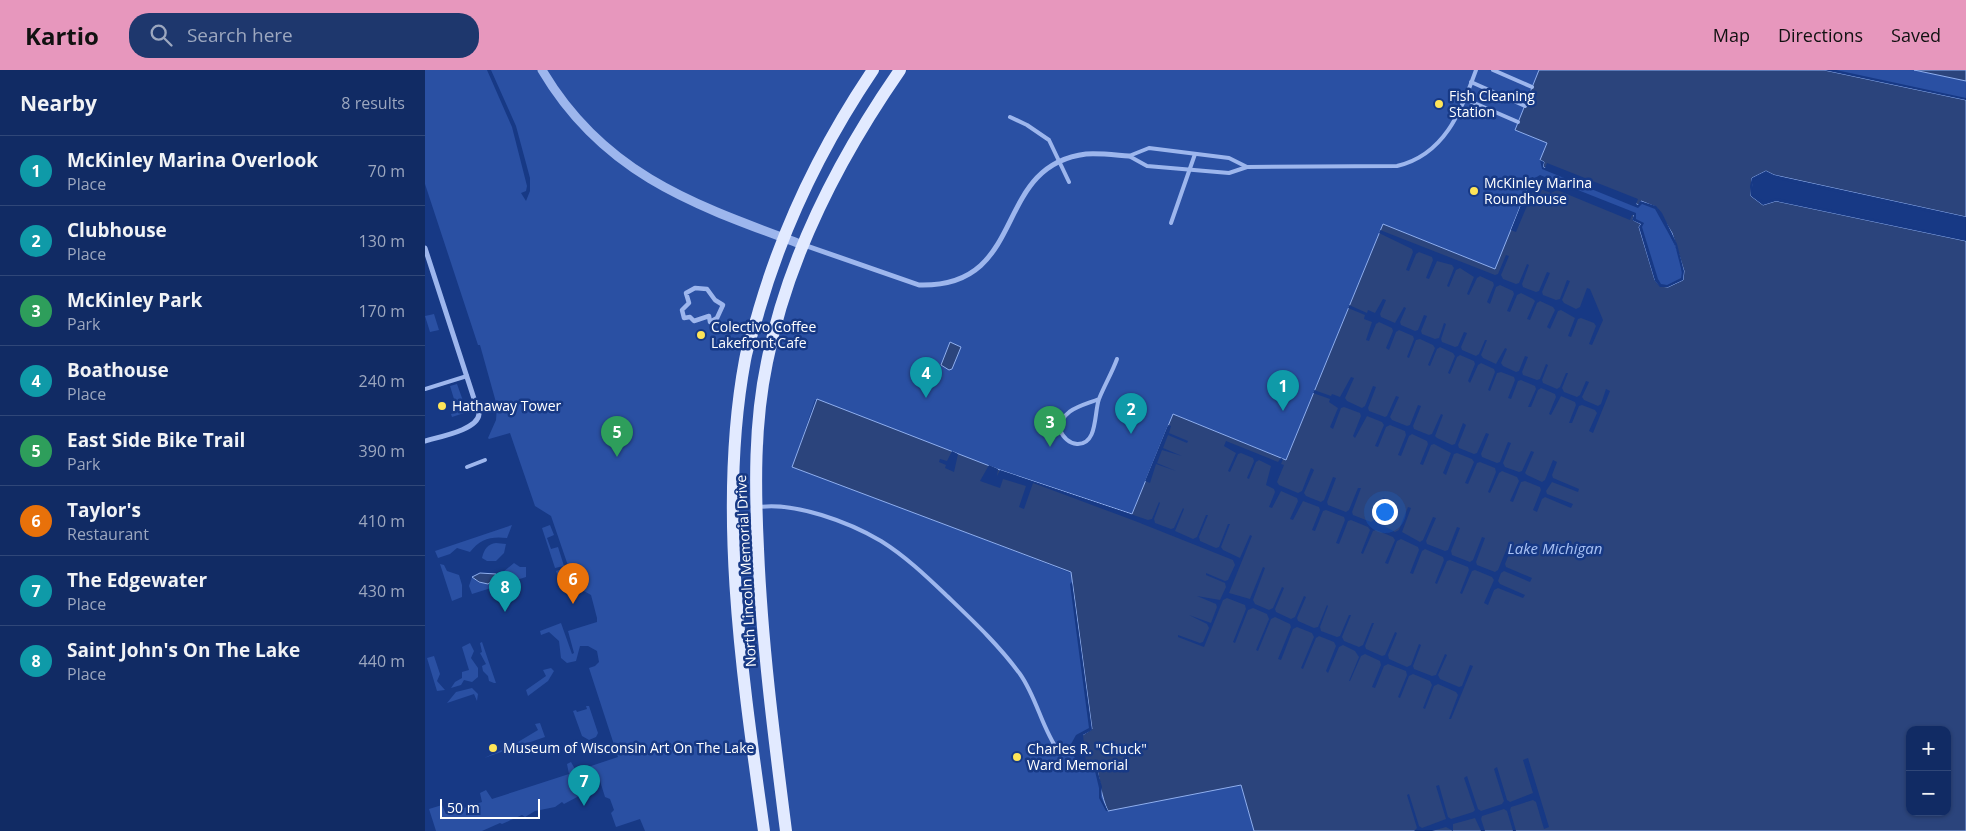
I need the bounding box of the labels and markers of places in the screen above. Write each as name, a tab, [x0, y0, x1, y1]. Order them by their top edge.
place label: Fish Cleaning Station	[1449, 86, 1535, 121]
marker: Fish Cleaning Station	[1433, 98, 1445, 110]
place label: McKinley Marina Roundhouse	[1484, 173, 1592, 208]
marker: McKinley Marina Roundhouse	[1468, 185, 1480, 197]
place label: Colectivo Coffee Lakefront Cafe	[711, 317, 816, 352]
marker: Colectivo Coffee Lakefront Cafe	[695, 329, 707, 341]
pin: 4	[910, 357, 942, 398]
pin: 1	[1267, 370, 1299, 411]
pin: 2	[1115, 393, 1147, 434]
place label: Hathaway Tower	[452, 396, 562, 415]
marker: Hathaway Tower	[436, 400, 448, 412]
pin: 3	[1034, 406, 1066, 447]
pin: 5	[601, 416, 633, 457]
pin: 6	[557, 563, 589, 604]
pin: 8	[489, 571, 521, 612]
place label: Museum of Wisconsin Art On The Lake	[503, 738, 754, 757]
place label: Charles R. "Chuck" Ward Memorial	[1027, 739, 1147, 774]
marker: Museum of Wisconsin Art On The Lake	[487, 742, 499, 754]
marker: Charles R. "Chuck" Ward Memorial	[1011, 751, 1023, 763]
pin: 7	[568, 765, 600, 806]

